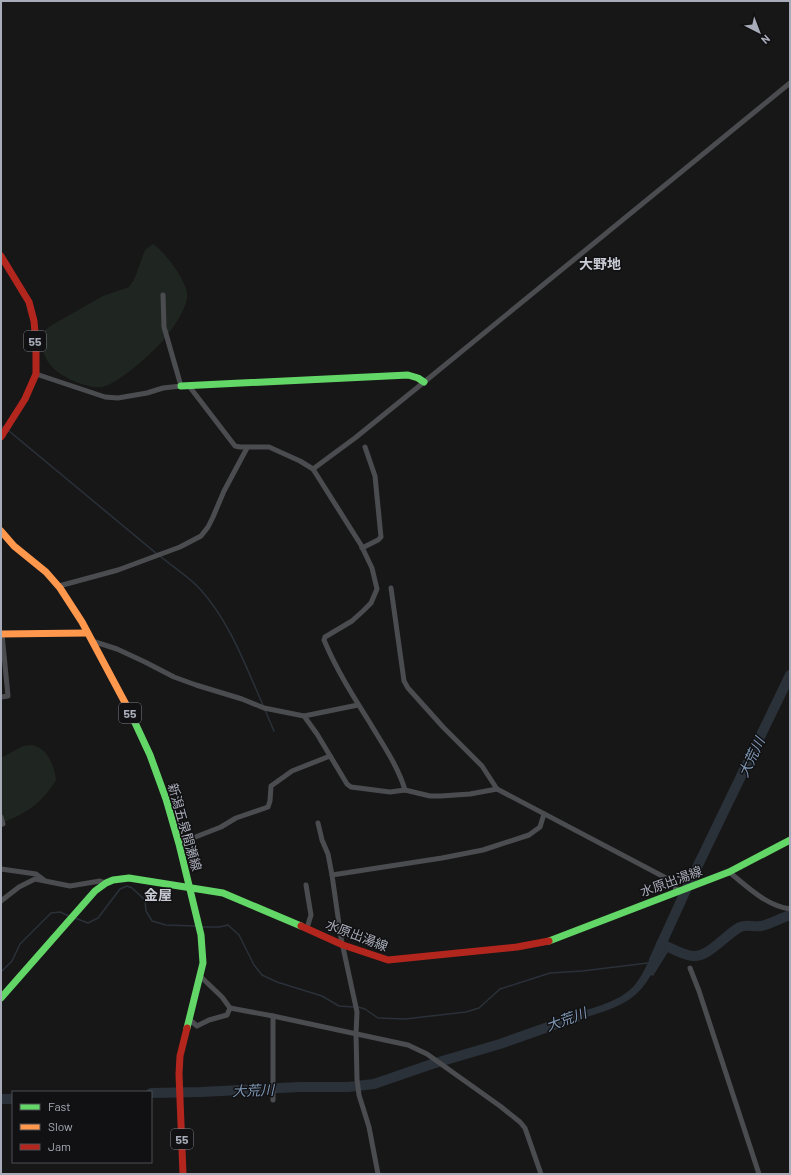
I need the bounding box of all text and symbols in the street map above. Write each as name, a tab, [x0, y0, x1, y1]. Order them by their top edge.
north arrow	[739, 12, 779, 52]
text: N	[759, 33, 773, 47]
district label: 大野地	[579, 255, 621, 272]
road number: 55	[24, 331, 46, 351]
road number: 55	[119, 703, 141, 723]
water label: 大荒川	[734, 733, 768, 780]
street label: 新潟五泉間瀬線	[165, 781, 205, 873]
street label: 水原出湯線	[638, 862, 704, 900]
district label: 金屋	[144, 886, 172, 903]
street label: 水原出湯線	[324, 916, 390, 954]
water label: 大荒川	[543, 1003, 591, 1034]
water label: 大荒川	[232, 1081, 276, 1099]
legend	[12, 1091, 152, 1163]
text: Fast	[48, 1099, 71, 1113]
text: Slow	[48, 1119, 73, 1133]
road number: 55	[171, 1129, 193, 1149]
text: Jam	[48, 1139, 71, 1153]

